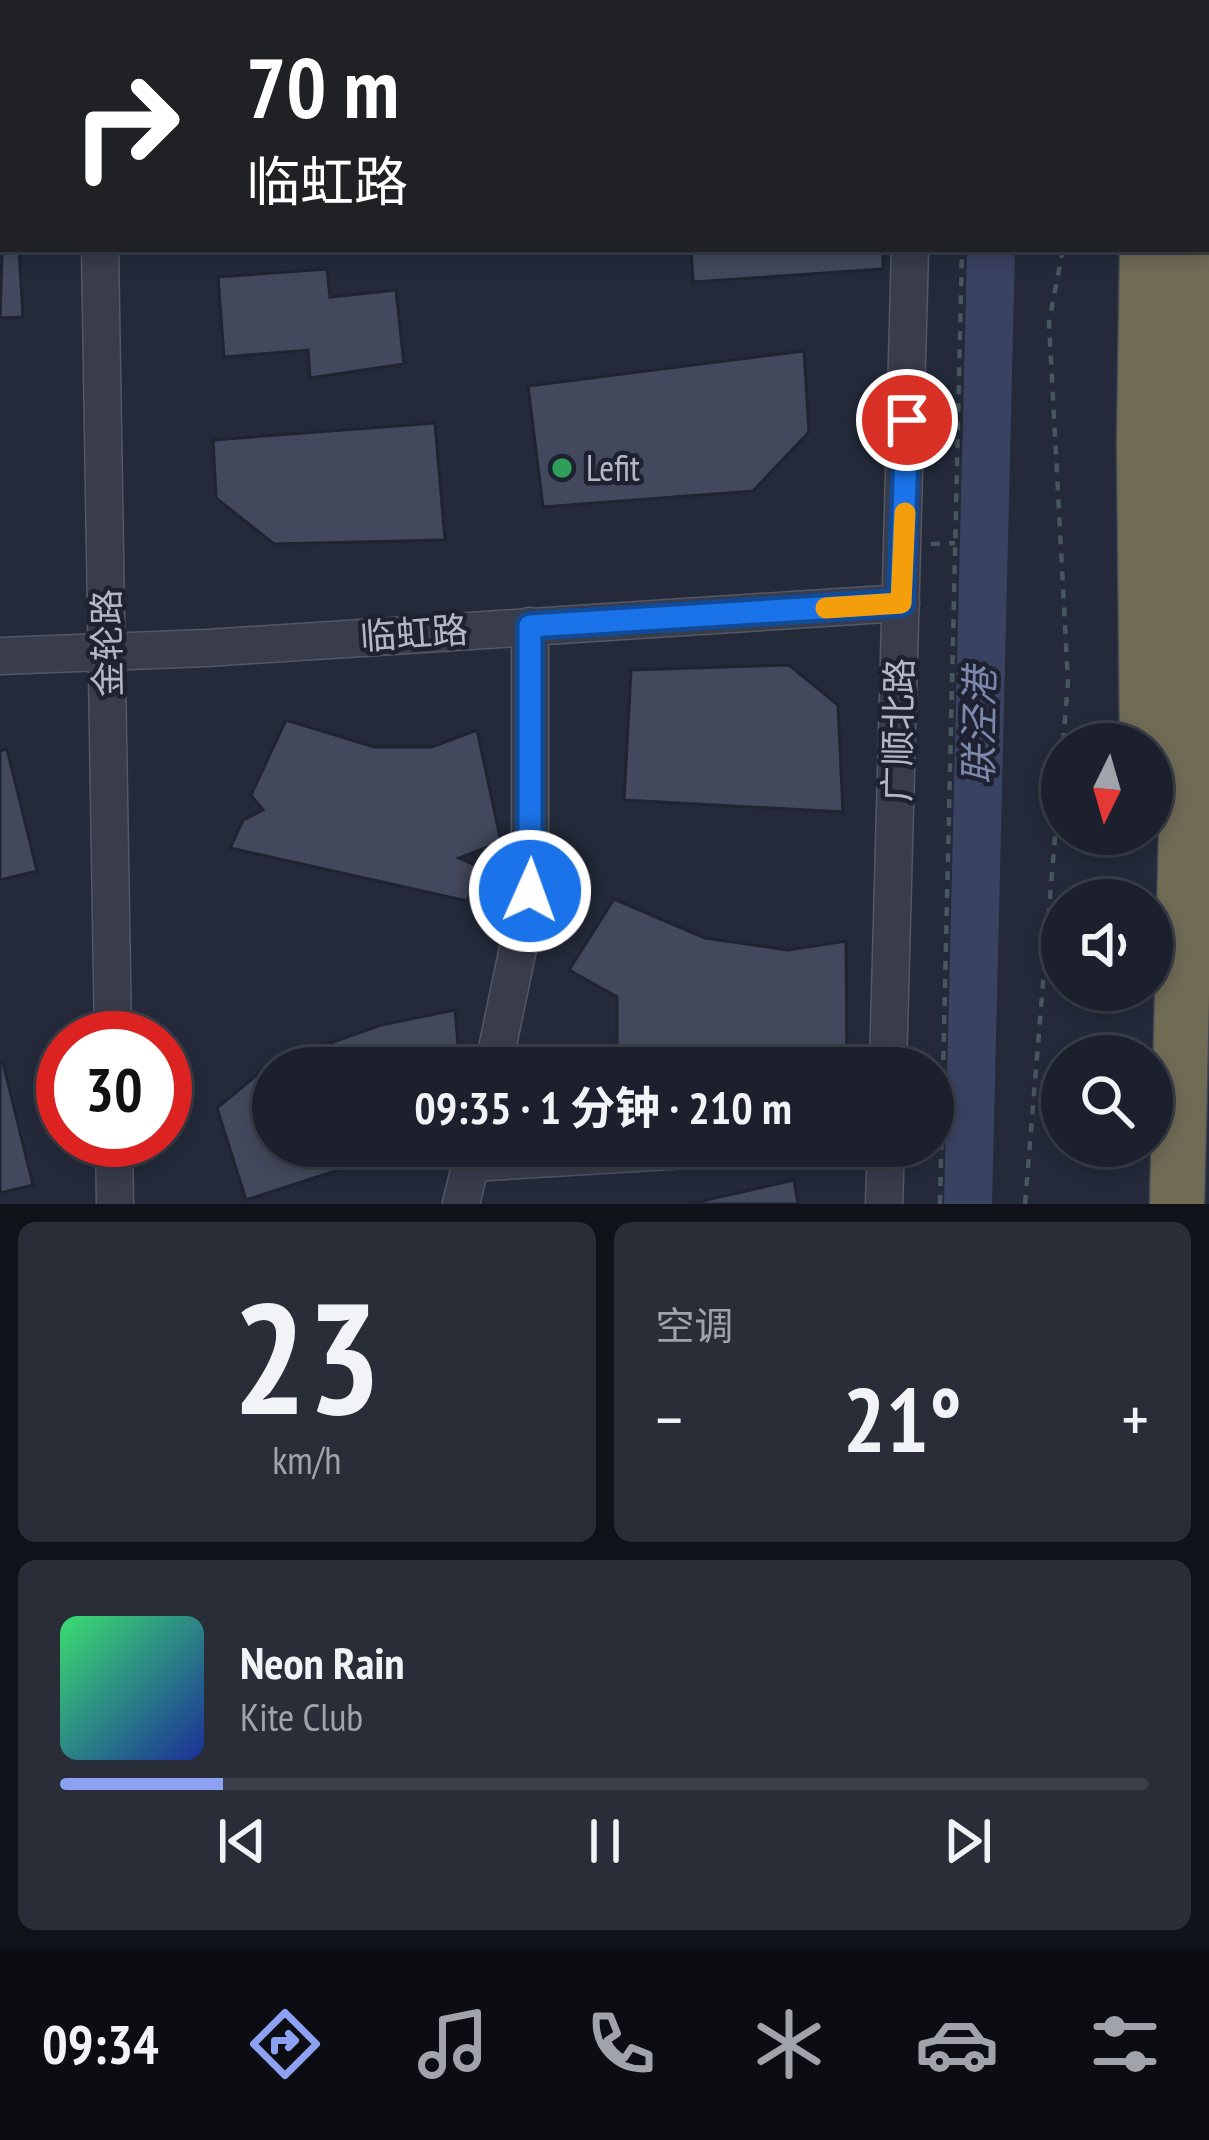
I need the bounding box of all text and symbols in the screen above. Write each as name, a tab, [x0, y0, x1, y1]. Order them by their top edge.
text: 70 m	[246, 32, 399, 141]
icon: right	[48, 48, 204, 204]
text: 临虹路	[246, 146, 408, 216]
pin	[856, 369, 958, 471]
icon: arrive	[874, 387, 940, 453]
place label: Lefit	[586, 444, 640, 491]
marker: Lefit	[549, 455, 575, 481]
street label: 金轮路	[82, 589, 131, 697]
street label: 临虹路	[358, 605, 469, 660]
street label: 广顺北路	[873, 658, 922, 802]
water label: 联泾港	[952, 662, 1005, 785]
north arrow	[1041, 723, 1173, 855]
map controls	[1041, 723, 1173, 1167]
position arrow	[467, 828, 593, 954]
button: sound	[1041, 879, 1173, 1011]
speed limit sign: 30	[36, 1011, 192, 1167]
button: search	[1041, 1035, 1173, 1167]
text: 09:35 · 1 分钟 · 210 m	[414, 1078, 792, 1136]
text: 23	[232, 1255, 381, 1457]
text: 空调	[656, 1300, 734, 1351]
text: 21°	[843, 1360, 962, 1477]
text: −	[656, 1376, 683, 1461]
text: +	[1122, 1376, 1149, 1461]
text: km/h	[272, 1434, 341, 1485]
text: Neon Rain	[240, 1633, 405, 1691]
text: Kite Club	[240, 1691, 363, 1742]
icon: previous	[209, 1808, 275, 1874]
icon: pause	[572, 1808, 638, 1874]
icon: next	[935, 1808, 1001, 1874]
icon: directions	[243, 2002, 327, 2086]
icon: music	[411, 2002, 495, 2086]
icon: phone	[579, 2002, 663, 2086]
icon: climate	[747, 2002, 831, 2086]
icon: car	[915, 2002, 999, 2086]
icon: filters	[1083, 2002, 1167, 2086]
text: 09:34	[42, 2009, 159, 2079]

